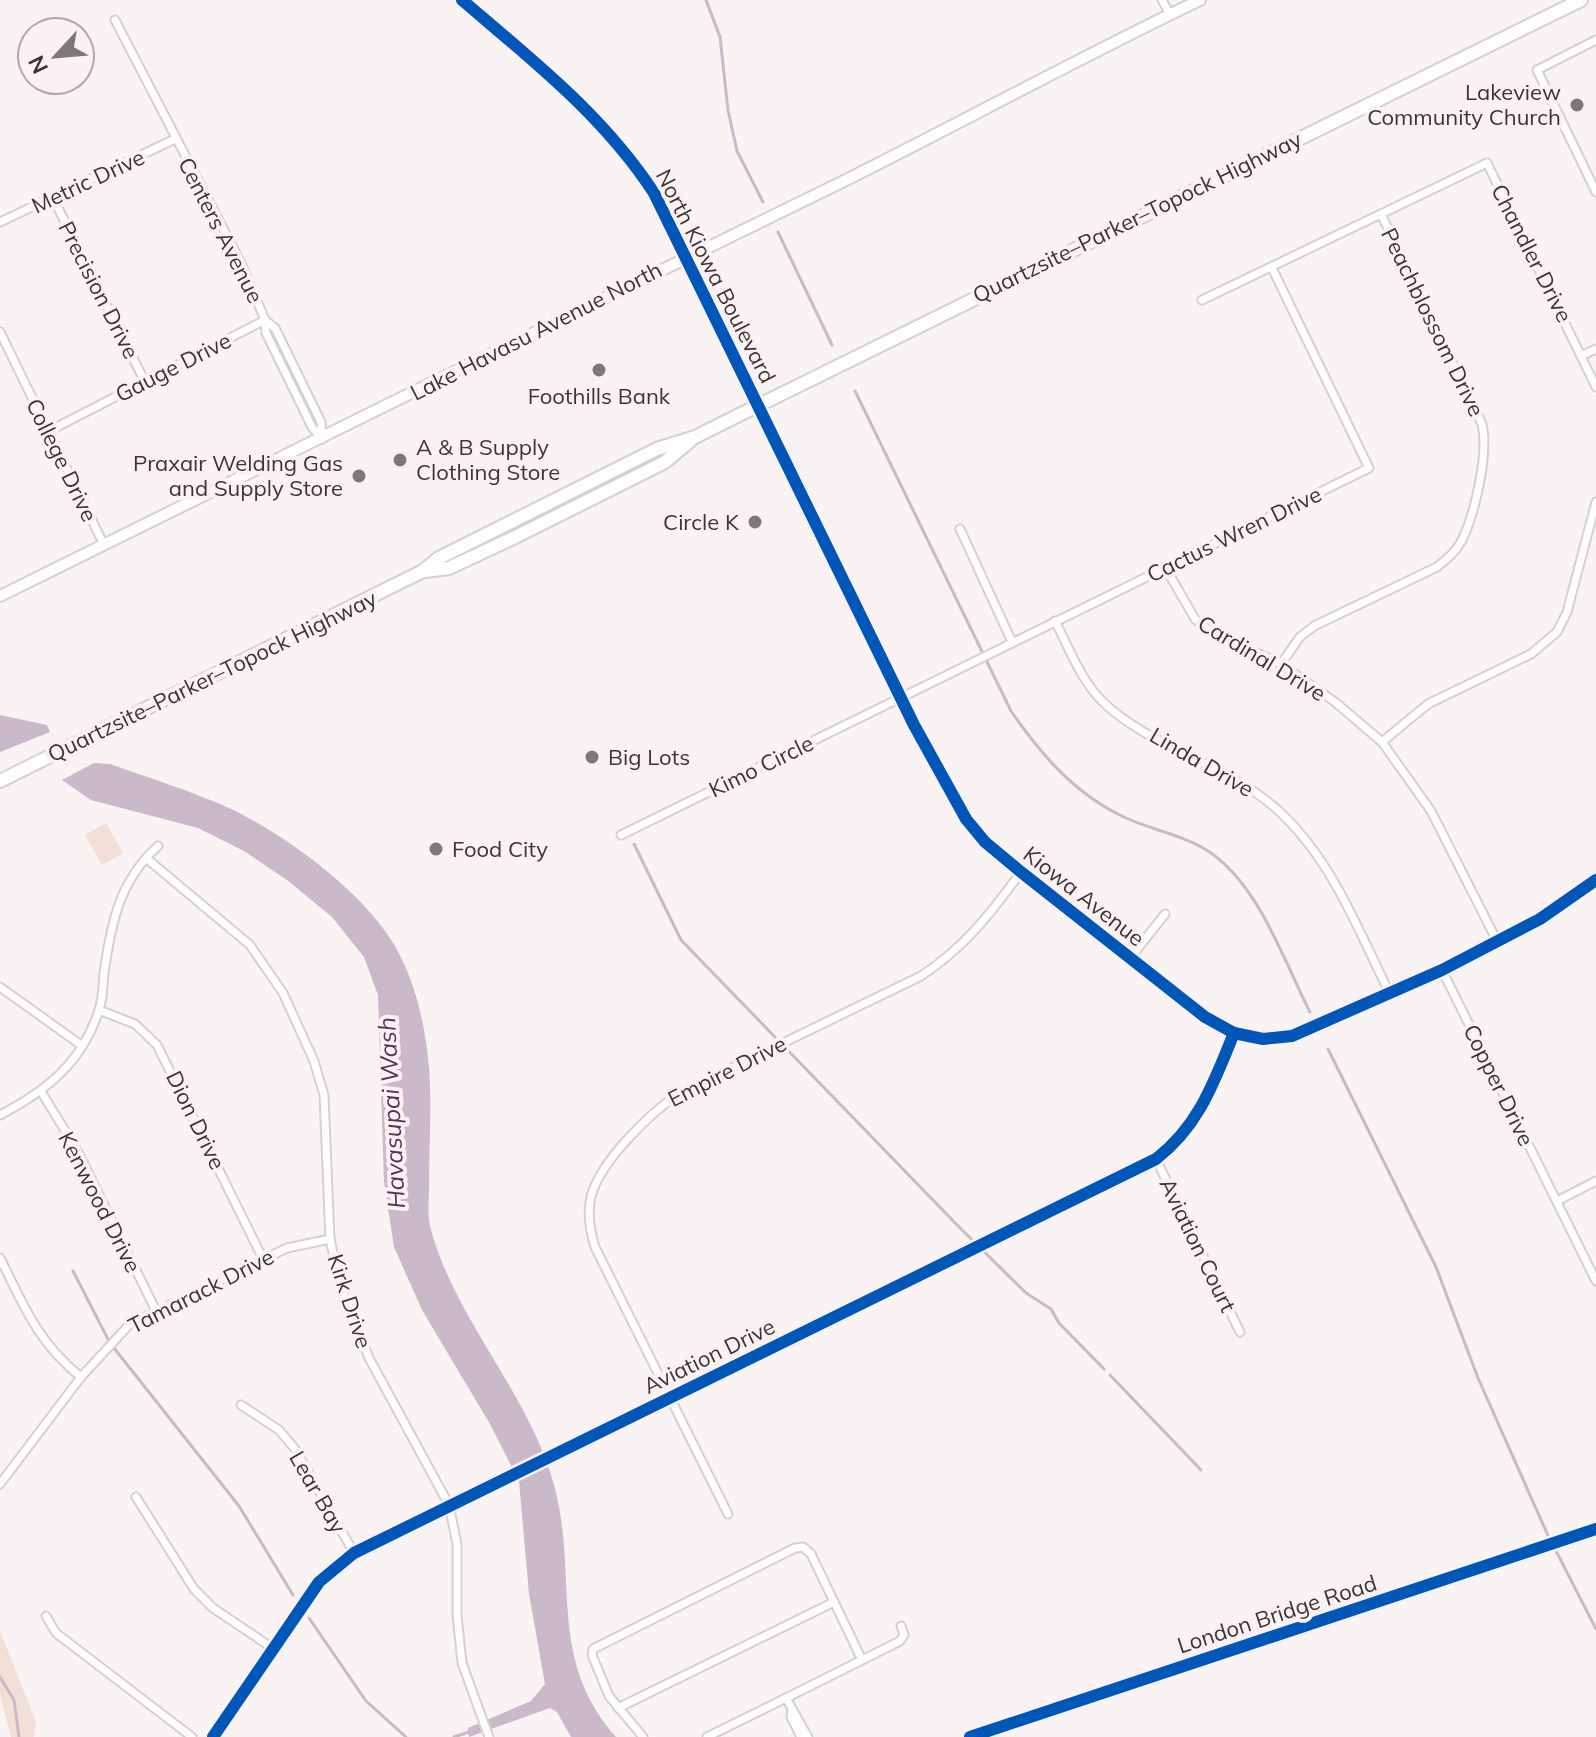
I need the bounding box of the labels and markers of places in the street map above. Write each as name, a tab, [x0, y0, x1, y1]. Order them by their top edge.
place label: Lakeview Community Church	[1367, 78, 1561, 131]
marker: Lakeview Community Church	[1568, 96, 1586, 114]
marker: Foothills Bank	[590, 361, 608, 379]
place label: Foothills Bank	[528, 382, 671, 410]
place label: A & B Supply Clothing Store	[416, 433, 560, 486]
place label: Praxair Welding Gas and Supply Store	[133, 449, 343, 502]
marker: A & B Supply Clothing Store	[391, 451, 409, 469]
marker: Praxair Welding Gas and Supply Store	[350, 467, 368, 485]
place label: Circle K	[663, 508, 740, 536]
marker: Circle K	[746, 513, 764, 531]
place label: Big Lots	[608, 743, 690, 771]
marker: Big Lots	[583, 748, 601, 766]
place label: Food City	[452, 835, 548, 863]
marker: Food City	[427, 840, 445, 858]

